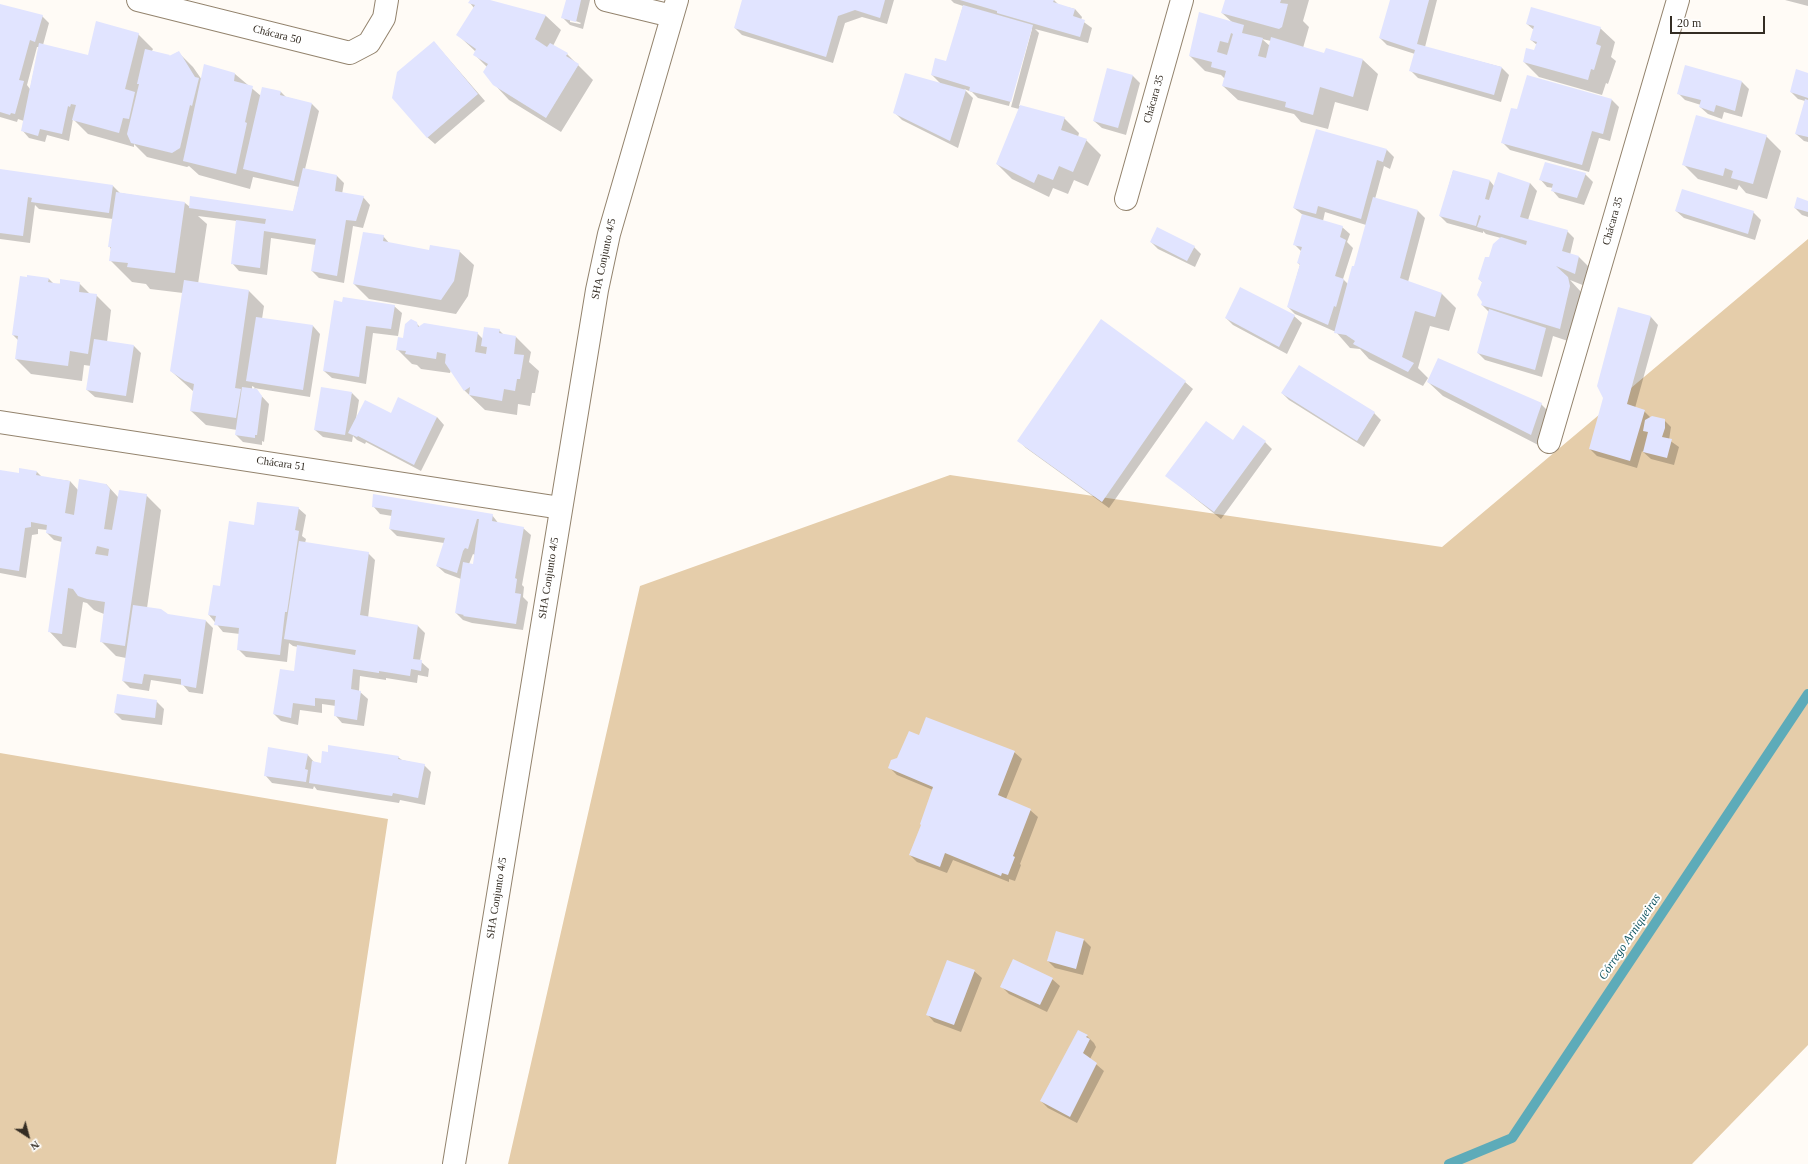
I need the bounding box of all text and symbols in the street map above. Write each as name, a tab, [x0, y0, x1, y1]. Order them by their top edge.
scale bar	[1672, 8, 1767, 34]
text: 20 m	[1677, 16, 1701, 30]
street label: Chácara 50	[251, 23, 303, 47]
street label: Chácara 35	[1141, 73, 1167, 125]
street label: Chácara 35	[1600, 195, 1626, 247]
street label: SHA Conjunto 4/5	[589, 217, 619, 301]
street label: Chácara 51	[255, 454, 307, 474]
street label: SHA Conjunto 4/5	[536, 536, 562, 620]
street label: SHA Conjunto 4/5	[484, 856, 510, 940]
water label: Córrego Arniqueiras	[1596, 891, 1664, 983]
north arrow	[8, 1116, 48, 1156]
text: N	[28, 1139, 42, 1153]

